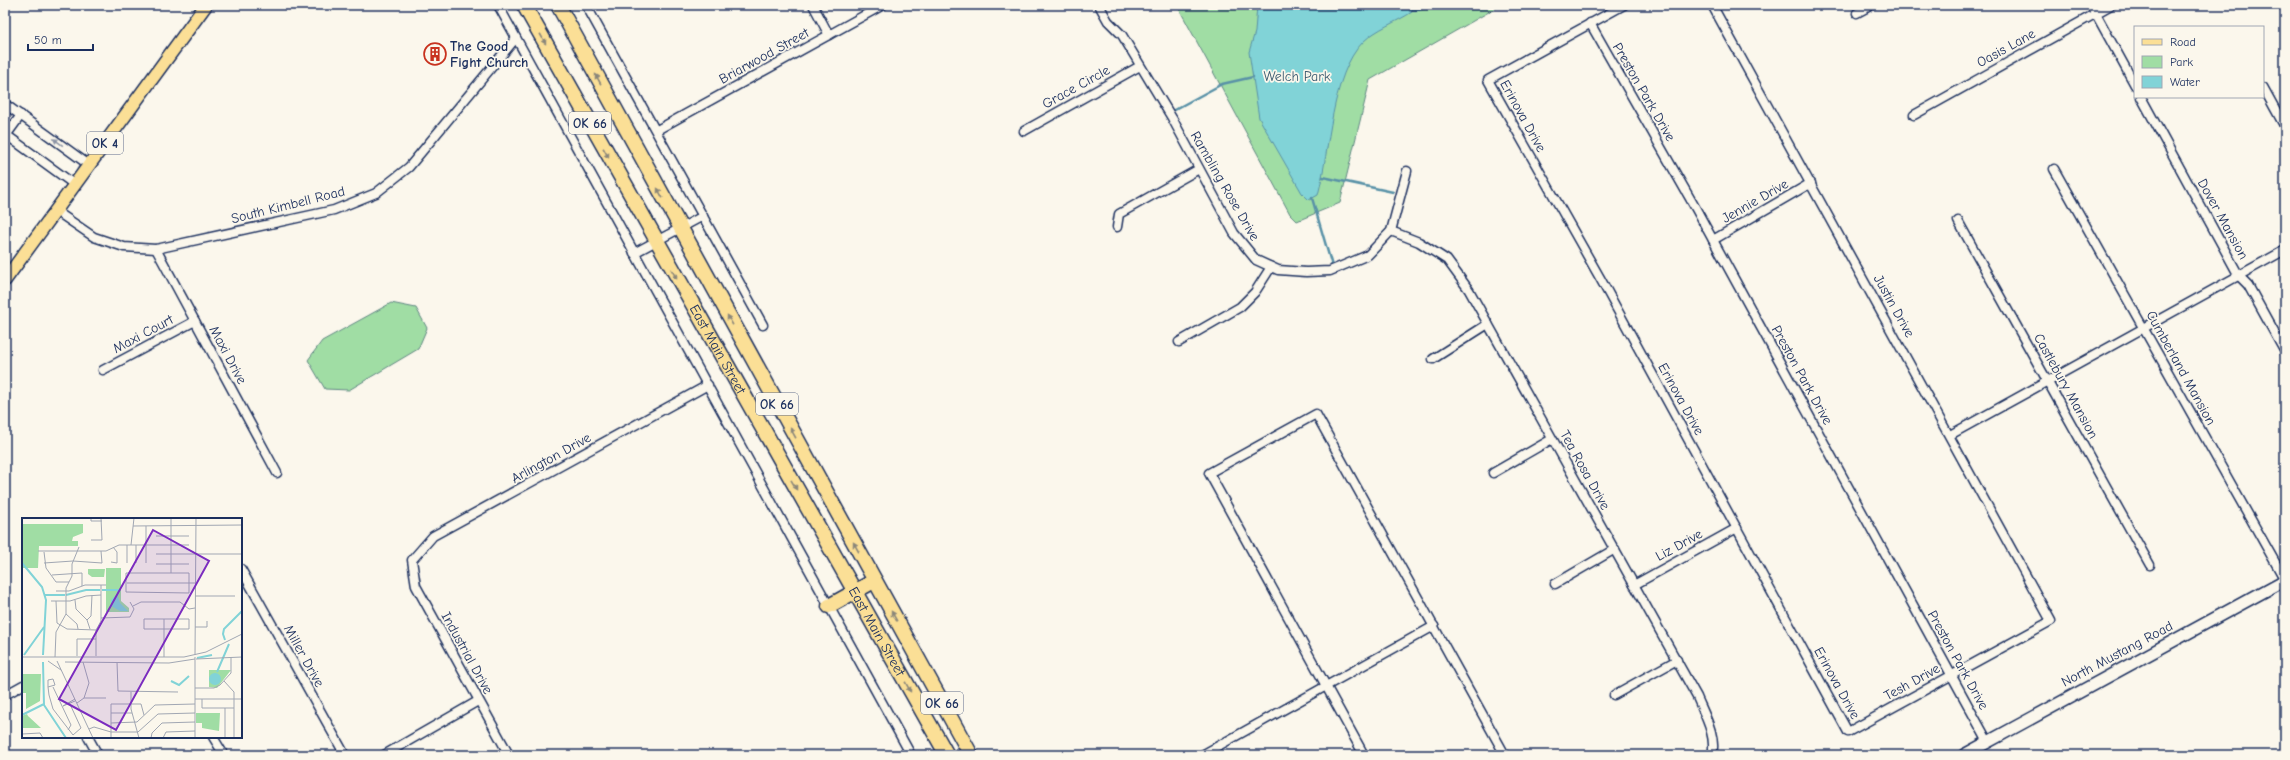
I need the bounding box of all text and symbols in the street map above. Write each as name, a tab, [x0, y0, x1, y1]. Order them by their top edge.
street label: Briarwood Street	[716, 24, 813, 88]
street label: Oasis Lane	[1974, 25, 2038, 71]
scale bar	[28, 26, 93, 52]
legend	[2134, 26, 2264, 98]
text: 50 m	[34, 33, 62, 47]
one-way arrow	[540, 33, 546, 45]
text: Road	[2170, 35, 2196, 49]
place label: The Good Fight Church	[450, 38, 528, 71]
street label: Preston Park Drive	[1609, 40, 1679, 144]
building icon: The Good Fight Church	[422, 41, 448, 67]
text: Park	[2170, 55, 2193, 69]
street label: Grace Circle	[1039, 61, 1113, 113]
park label: Welch Park	[1263, 68, 1331, 85]
one-way arrow	[595, 73, 601, 84]
text: Water	[2170, 75, 2200, 89]
street label: Erinova Drive	[1496, 77, 1550, 155]
road number: OK 66	[569, 112, 611, 134]
street label: Rambling Rose Drive	[1187, 128, 1263, 244]
road number: OK 4	[87, 132, 123, 154]
one-way arrow	[52, 138, 63, 146]
one-way arrow	[603, 147, 610, 158]
street label: Jennie Drive	[1719, 175, 1791, 227]
street label: Dover Mansion	[2194, 176, 2252, 262]
street label: South Kimbell Road	[229, 183, 347, 227]
one-way arrow	[657, 187, 664, 199]
one-way arrow	[671, 268, 678, 280]
street label: Justin Drive	[1870, 272, 1918, 340]
street label: East Main Street	[686, 301, 750, 398]
street label: Cumberland Mansion	[2142, 308, 2220, 428]
street label: Maxi Court	[110, 311, 177, 357]
one-way arrow	[727, 314, 734, 325]
street label: Preston Park Drive	[1768, 322, 1836, 428]
street label: Maxi Drive	[206, 323, 250, 387]
street label: Castlebury Mansion	[2030, 330, 2102, 442]
street label: Erinova Drive	[1654, 360, 1708, 438]
road number: OK 66	[756, 393, 798, 415]
street label: Tea Rosa Drive	[1556, 427, 1614, 513]
one-way arrow	[790, 428, 796, 439]
street label: Arlington Drive	[508, 429, 594, 487]
one-way arrow	[790, 479, 797, 491]
inset map	[22, 518, 242, 738]
street label: Liz Drive	[1653, 525, 1705, 565]
one-way arrow	[852, 541, 859, 553]
street label: East Main Street	[845, 584, 910, 680]
street label: Preston Park Drive	[1924, 607, 1992, 713]
street label: Industrial Drive	[437, 609, 497, 697]
one-way arrow	[891, 611, 897, 622]
street label: North Mustang Road	[2058, 617, 2176, 691]
street label: Miller Drive	[280, 622, 328, 690]
street label: Erinova Drive	[1810, 644, 1864, 722]
street label: Tesh Drive	[1881, 660, 1943, 704]
one-way arrow	[905, 681, 912, 693]
road number: OK 66	[921, 692, 963, 714]

